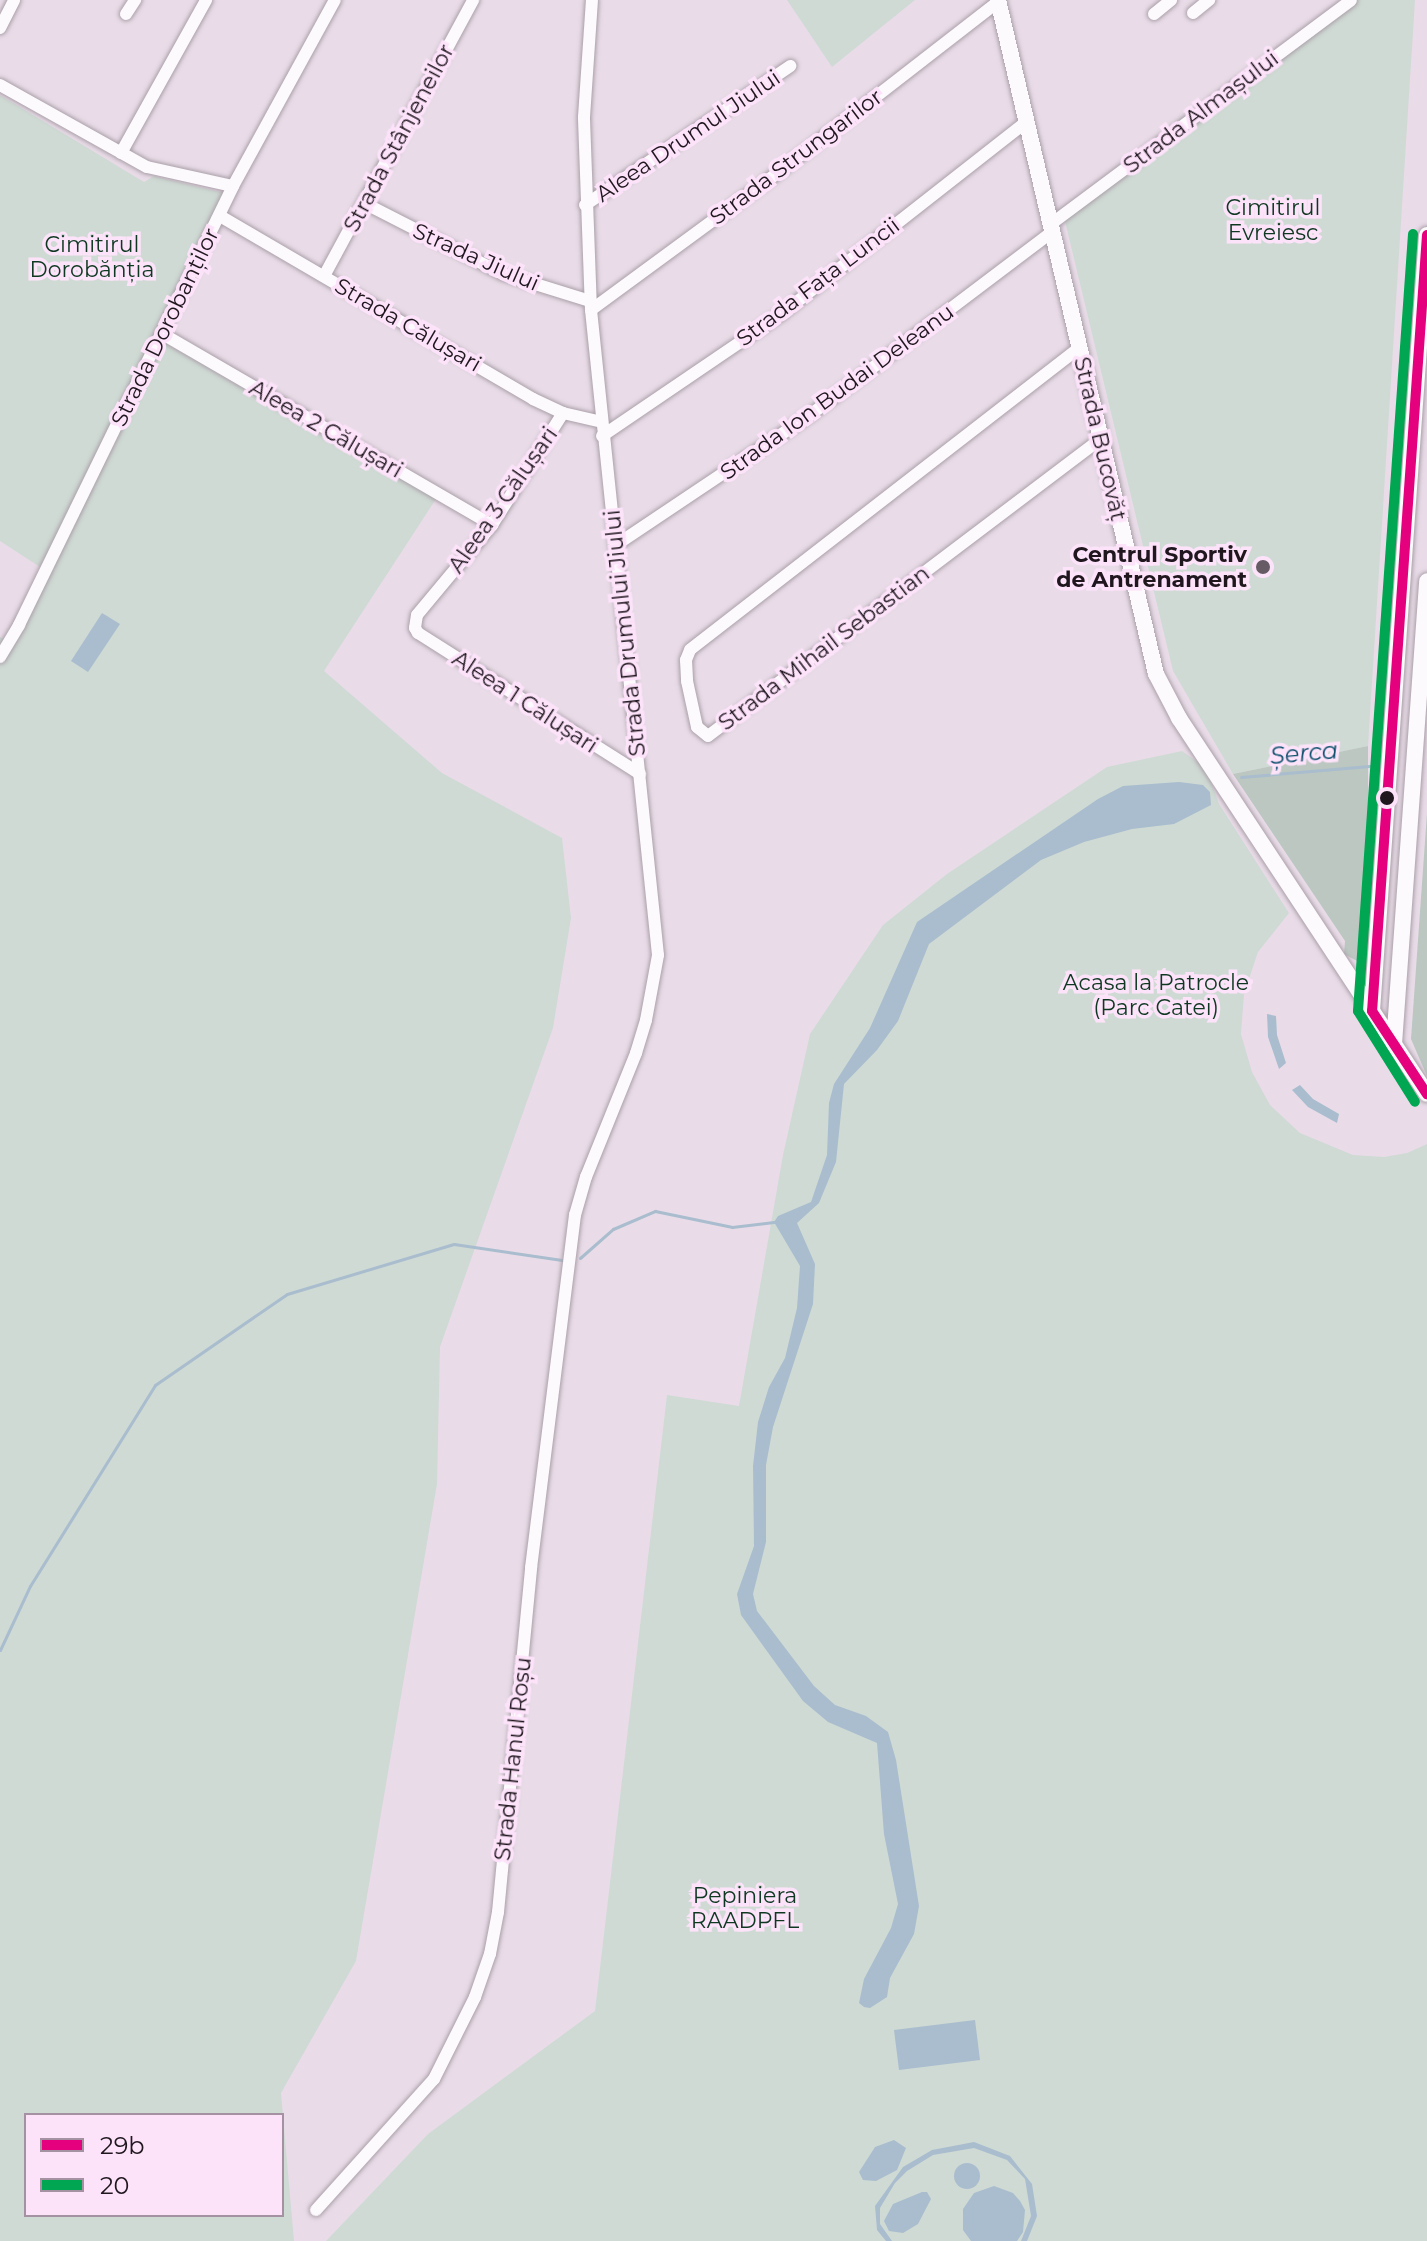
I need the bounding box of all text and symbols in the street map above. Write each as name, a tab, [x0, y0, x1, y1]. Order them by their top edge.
street label: Strada Stânjeneilor	[338, 40, 460, 236]
street label: Strada Almașului	[1118, 45, 1284, 179]
street label: Aleea Drumul Jiului	[591, 64, 785, 208]
street label: Strada Strungarilor	[705, 84, 887, 230]
park label: Cimitirul Evreiesc	[1226, 194, 1320, 246]
street label: Strada Fața Luncii	[731, 212, 905, 352]
street label: Strada Jiului	[409, 217, 543, 297]
street label: Strada Dorobanților	[105, 224, 225, 430]
park label: Cimitirul Dorobănția	[30, 231, 154, 282]
street label: Strada Călușari	[330, 272, 486, 378]
street label: Strada Ion Budai Deleanu	[715, 298, 959, 486]
street label: Strada Bucovăț	[1068, 354, 1132, 524]
street label: Aleea 2 Călușari	[245, 374, 407, 484]
street label: Aleea 3 Călușari	[443, 422, 563, 578]
street label: Strada Drumului Jiului	[599, 508, 651, 758]
place label: Centrul Sportiv de Antrenament	[1056, 541, 1247, 592]
marker: Centrul Sportiv de Antrenament	[1254, 558, 1272, 576]
street label: Strada Mihail Sebastian	[713, 560, 935, 736]
street label: Aleea 1 Călușari	[447, 645, 603, 759]
water label: Șerca	[1269, 736, 1339, 770]
unlabelled marker	[1379, 790, 1395, 806]
park label: Acasa la Patrocle (Parc Catei)	[1063, 969, 1249, 1020]
street label: Strada Hanul Roșu	[489, 1656, 537, 1862]
park label: Pepiniera RAADPFL	[691, 1882, 799, 1934]
legend	[24, 2113, 284, 2217]
text: 29b	[100, 2131, 145, 2160]
text: 20	[100, 2171, 129, 2200]

